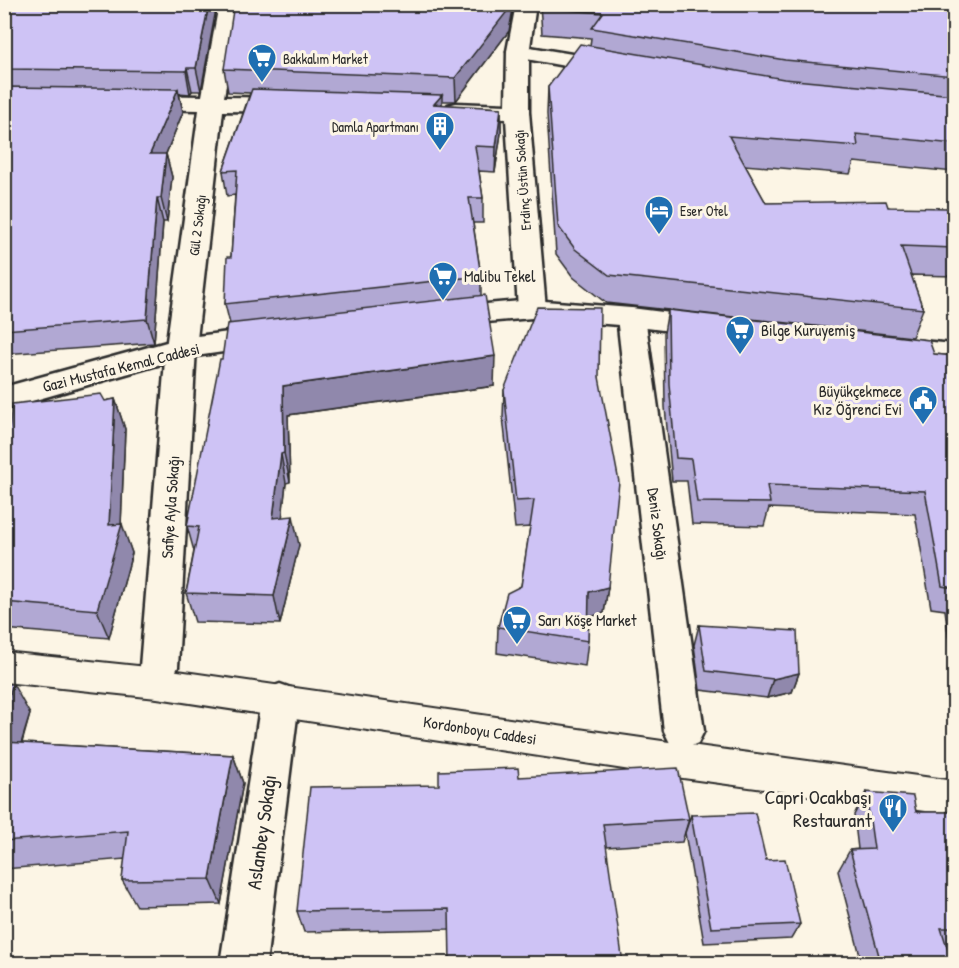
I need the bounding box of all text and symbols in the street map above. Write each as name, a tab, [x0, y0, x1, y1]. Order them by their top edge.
supermarket icon: Bakkalım Market	[246, 42, 278, 84]
place label: Bakkalım Market	[283, 49, 368, 68]
building icon: Damla Apartmanı	[424, 110, 456, 152]
place label: Damla Apartmanı	[332, 117, 419, 137]
street label: Erdinç Üstün Sokağı	[509, 129, 536, 231]
street label: Gül 2 Sokağı	[184, 193, 211, 257]
hotel icon: Eser Otel	[643, 194, 675, 236]
place label: Eser Otel	[680, 201, 728, 220]
supermarket icon: Malibu Tekel	[427, 260, 459, 302]
place label: Malibu Tekel	[464, 265, 536, 287]
supermarket icon: Bilge Kuruyemiş	[724, 314, 756, 356]
place label: Bilge Kuruyemiş	[761, 319, 855, 341]
street label: Gazi Mustafa Kemal Caddesi	[40, 337, 202, 397]
place label: Büyükçekmece Kız Öğrenci Evi	[813, 380, 903, 420]
public building icon: Büyükçekmece Kız Öğrenci Evi	[907, 384, 939, 426]
street label: Safiye Ayla Sokağı	[155, 455, 185, 559]
street label: Deniz Sokağı	[643, 487, 673, 561]
supermarket icon: Sarı Köşe Market	[501, 604, 533, 646]
place label: Sarı Köşe Market	[538, 609, 637, 631]
street label: Kordonboyu Caddesi	[422, 710, 538, 750]
street label: Aslanbey Sokağı	[240, 773, 282, 891]
place label: Capri Ocakbaşı Restaurant	[765, 783, 873, 833]
restaurant icon: Capri Ocakbaşı Restaurant	[877, 792, 909, 834]

